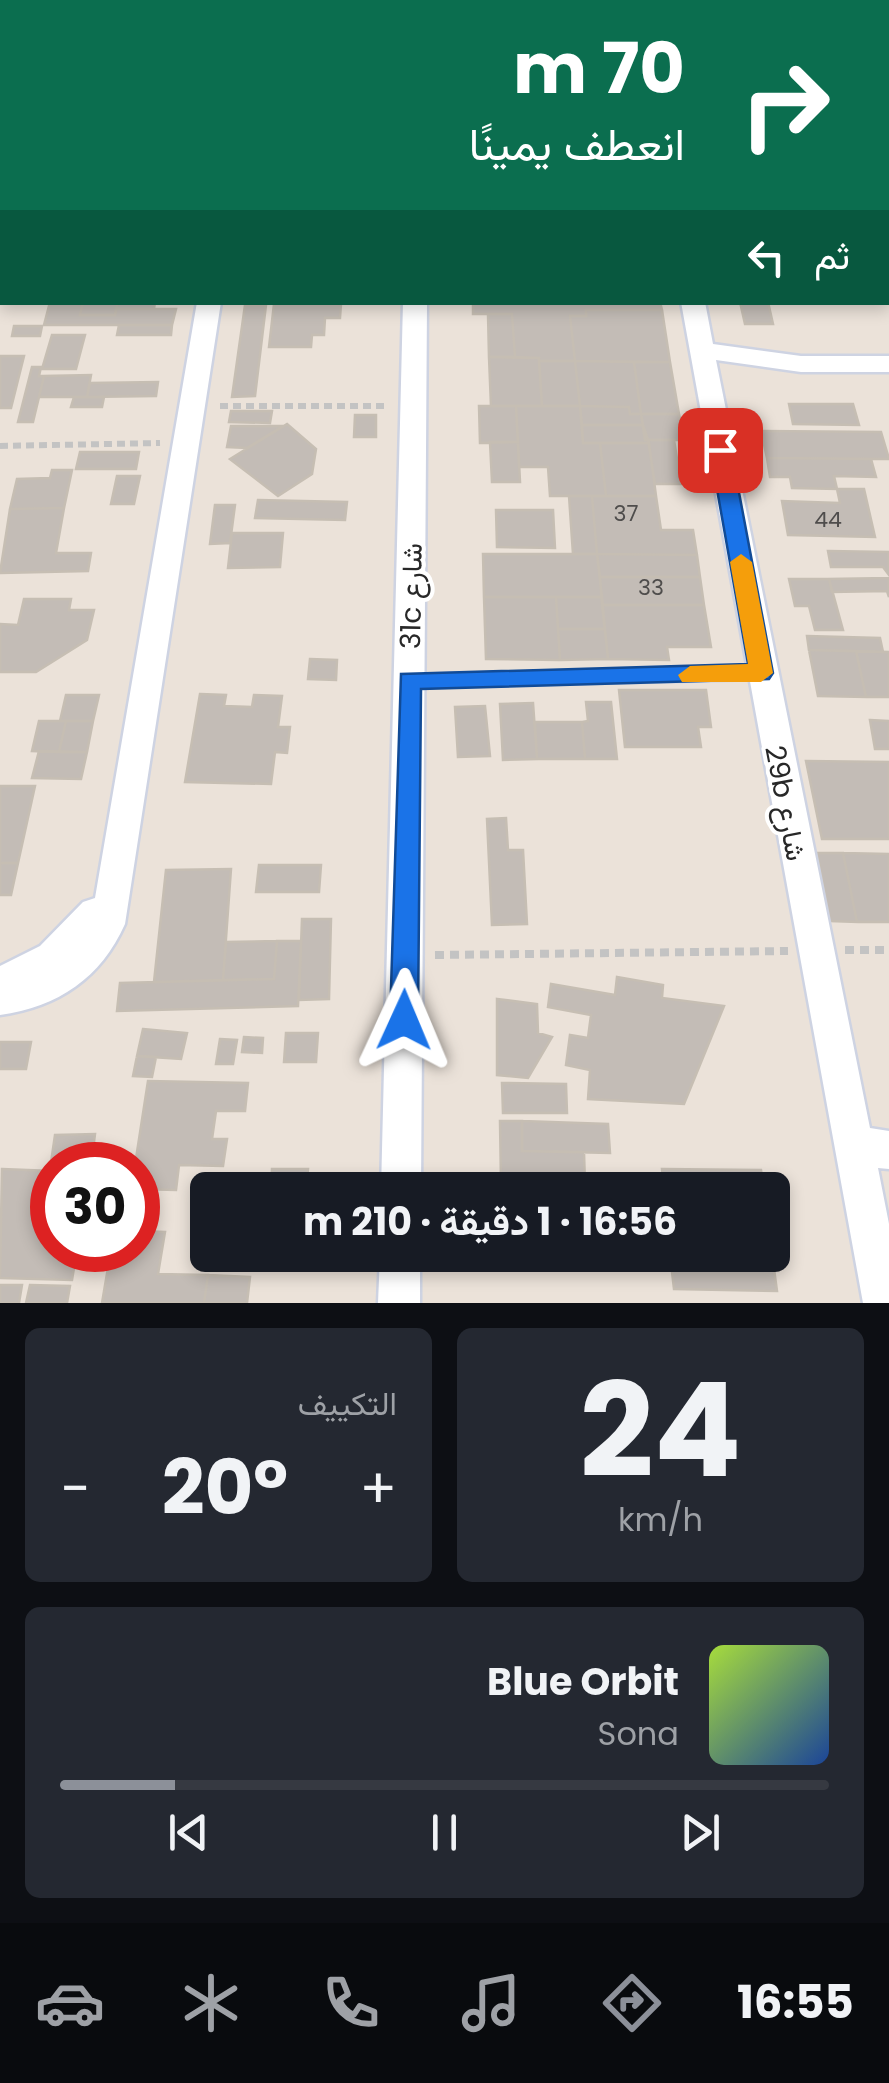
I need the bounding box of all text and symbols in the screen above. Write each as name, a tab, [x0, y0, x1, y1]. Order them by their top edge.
text: 70 m	[513, 19, 685, 118]
icon: right	[720, 40, 850, 170]
text: انعطف يمينًا	[469, 113, 685, 176]
text: ثم	[814, 229, 850, 282]
icon: left	[739, 230, 794, 285]
pin	[678, 408, 763, 493]
icon: arrive	[693, 423, 748, 478]
house number: 37	[614, 498, 638, 529]
house number: 44	[814, 504, 842, 535]
street label: 31c شارع	[391, 543, 432, 649]
house number: 33	[638, 572, 664, 603]
street label: 29b شارع	[755, 742, 816, 864]
position arrow	[352, 968, 456, 1072]
speed limit sign: 30	[30, 1142, 160, 1272]
text: 16:56 · 1 دقيقة · 210 m	[303, 1195, 677, 1248]
text: 24	[579, 1339, 742, 1522]
text: التكييف	[298, 1381, 397, 1426]
text: 20°	[162, 1435, 288, 1540]
text: −	[60, 1450, 90, 1527]
text: +	[359, 1450, 397, 1527]
text: km/h	[618, 1497, 703, 1542]
text: Blue Orbit	[487, 1655, 679, 1708]
text: Sona	[598, 1711, 679, 1756]
icon: previous	[161, 1805, 216, 1860]
icon: pause	[417, 1805, 472, 1860]
icon: next	[673, 1805, 728, 1860]
icon: car	[35, 1968, 105, 2038]
icon: climate	[176, 1968, 246, 2038]
icon: phone	[316, 1968, 386, 2038]
icon: music	[456, 1968, 526, 2038]
icon: directions	[597, 1968, 667, 2038]
text: 16:55	[737, 1971, 854, 2034]

